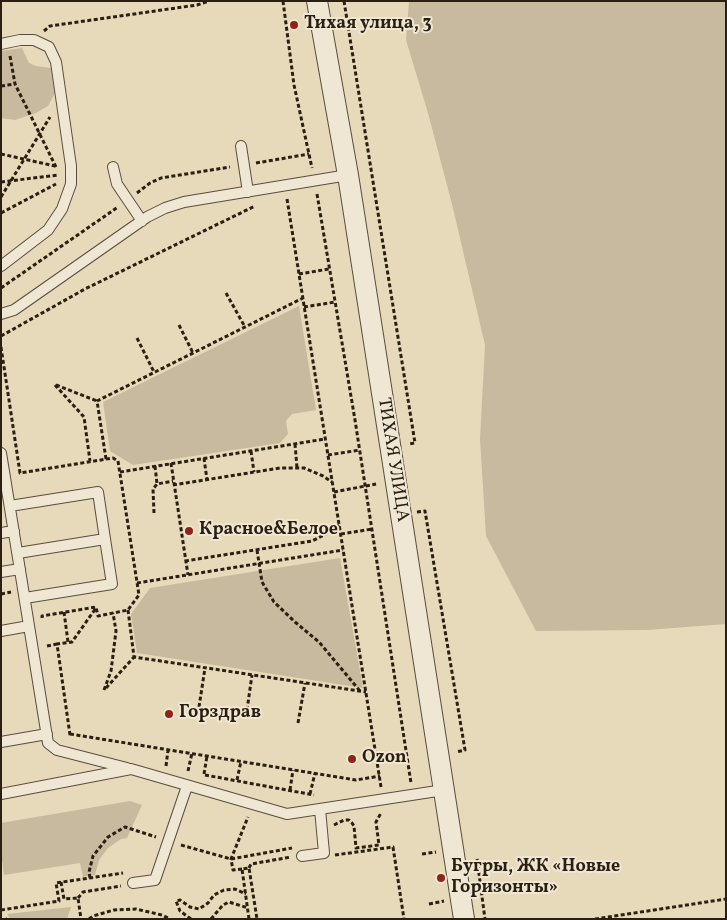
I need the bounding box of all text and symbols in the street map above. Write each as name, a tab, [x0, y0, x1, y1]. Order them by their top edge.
place label: Тихая улица, 3	[304, 14, 432, 36]
marker: Тихая улица, 3	[288, 19, 300, 31]
street label: ТИХАЯ УЛИЦА	[371, 396, 413, 524]
place label: Красное&Белое	[199, 520, 338, 542]
marker: Красное&Белое	[183, 525, 195, 537]
place label: Горздрав	[179, 703, 261, 725]
marker: Горздрав	[163, 708, 175, 720]
place label: Ozon	[362, 748, 407, 770]
marker: Ozon	[346, 753, 358, 765]
place label: Бугры, ЖК «Новые Горизонты»	[451, 857, 620, 900]
marker: Бугры, ЖК «Новые Горизонты»	[435, 872, 447, 884]

